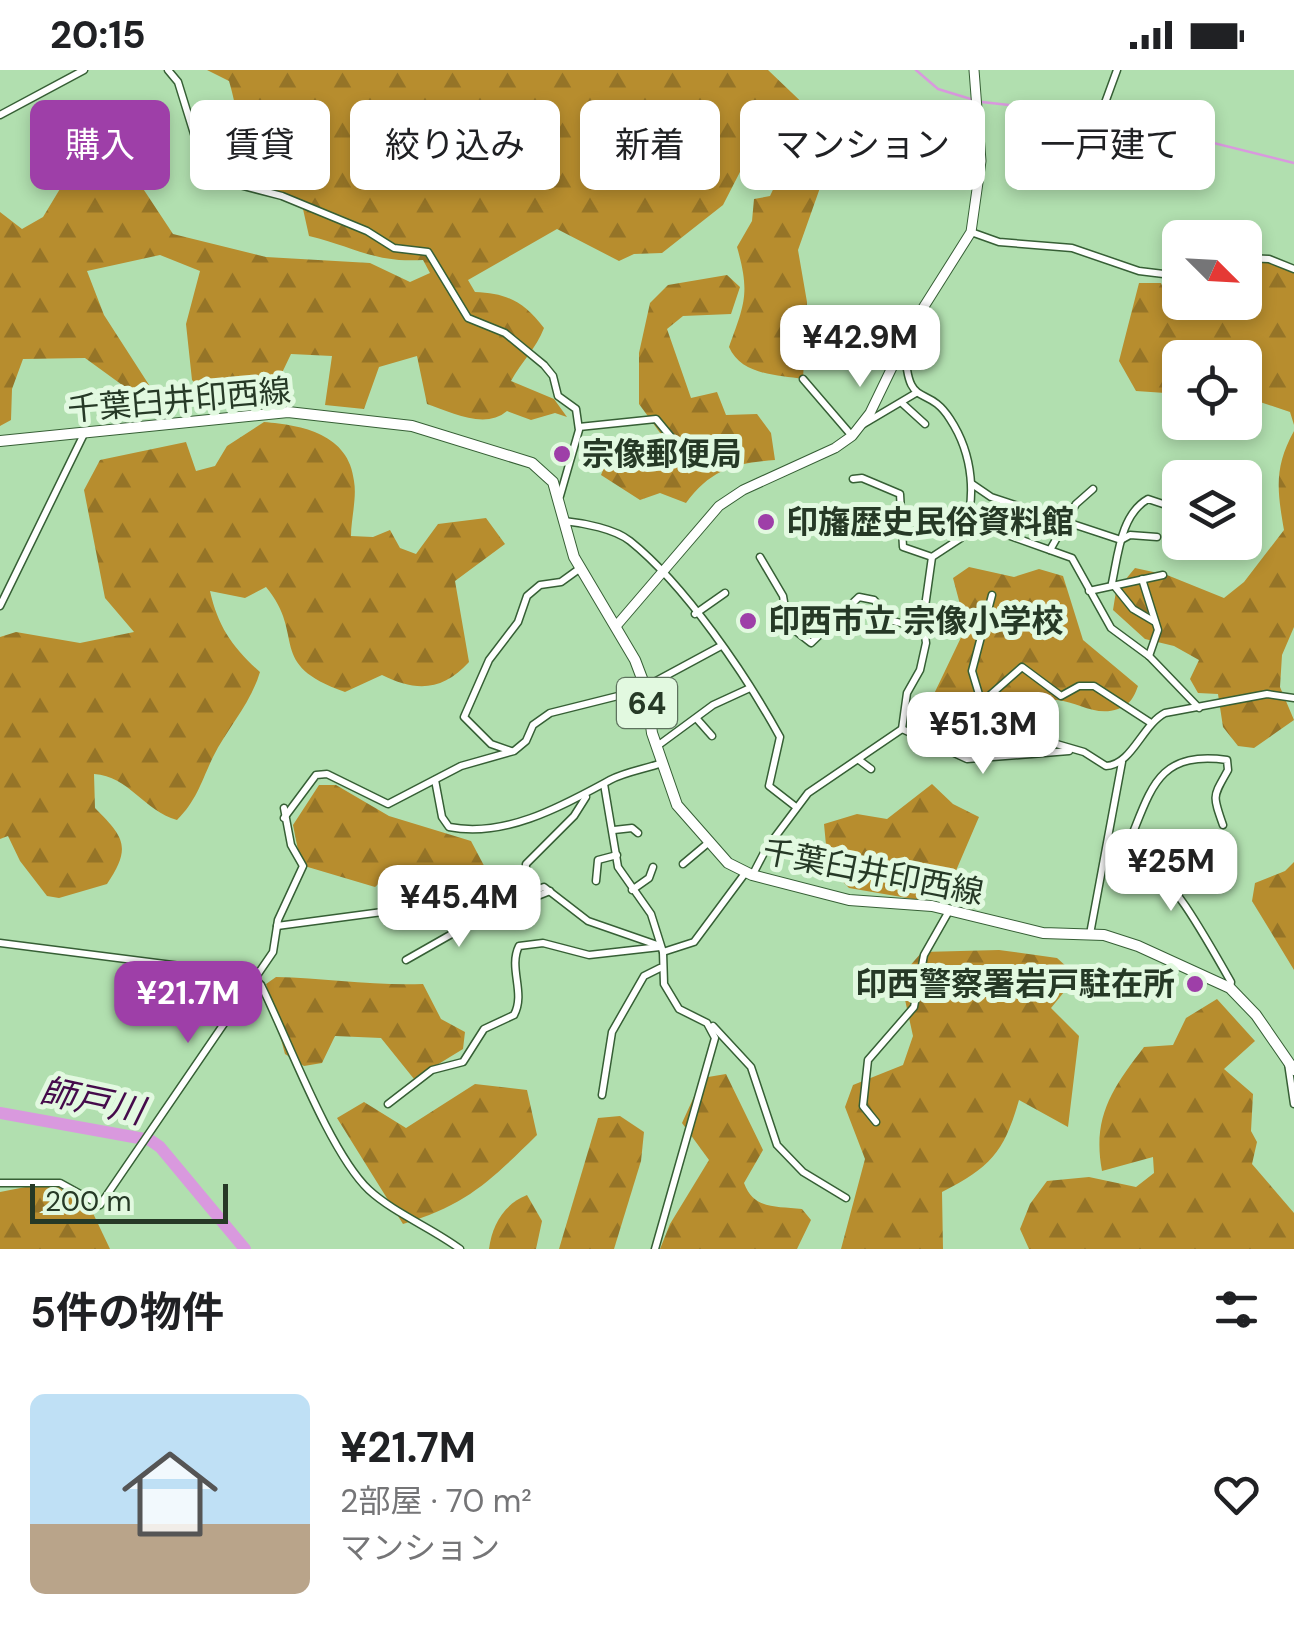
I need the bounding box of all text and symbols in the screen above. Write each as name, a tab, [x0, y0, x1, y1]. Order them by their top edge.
text: 20:15	[50, 10, 146, 60]
chip: 購入	[30, 100, 170, 190]
chip: 賃貸	[190, 100, 330, 190]
chip: 絞り込み	[350, 100, 560, 190]
chip: 新着	[580, 100, 720, 190]
chip: マンション	[740, 100, 985, 190]
chip: 一戸建て	[1005, 100, 1215, 190]
north arrow	[1162, 220, 1262, 320]
map controls	[1162, 220, 1262, 560]
pin: ¥42.9M	[779, 305, 941, 390]
text: ¥42.9M	[802, 316, 918, 358]
button: locate	[1162, 340, 1262, 440]
street label: 千葉臼井印西線	[66, 369, 292, 431]
place label: 宗像郵便局	[582, 433, 742, 475]
marker: 宗像郵便局	[551, 443, 573, 465]
button: layers	[1162, 460, 1262, 560]
place label: 印旛歴史民俗資料館	[786, 501, 1074, 543]
marker: 印旛歴史民俗資料館	[755, 511, 777, 533]
place label: 印西市立 宗像小学校	[768, 600, 1064, 642]
marker: 印西市立 宗像小学校	[737, 610, 759, 632]
road number: 64	[617, 678, 677, 728]
pin: ¥51.3M	[902, 692, 1064, 777]
text: ¥51.3M	[929, 703, 1037, 745]
pin: ¥25M	[1112, 829, 1230, 914]
street label: 千葉臼井印西線	[759, 830, 987, 914]
text: ¥25M	[1127, 840, 1215, 882]
pin: ¥45.4M	[378, 865, 540, 950]
text: ¥45.4M	[400, 876, 518, 918]
pin: ¥21.7M	[107, 961, 269, 1046]
place label: 印西警察署岩戸駐在所	[855, 963, 1175, 1005]
text: ¥21.7M	[136, 972, 240, 1014]
marker: 印西警察署岩戸駐在所	[1184, 973, 1206, 995]
water label: 師戸川	[36, 1068, 152, 1135]
scale bar	[30, 1179, 228, 1224]
text: 200 m	[45, 1183, 132, 1220]
icon: filters	[1209, 1282, 1264, 1337]
text: 5件の物件	[30, 1285, 224, 1340]
text: ¥21.7M	[340, 1420, 476, 1475]
icon: home	[110, 1434, 230, 1554]
icon: heart	[1209, 1467, 1264, 1522]
text: 2部屋 · 70 m²	[340, 1480, 532, 1522]
text: マンション	[340, 1527, 500, 1569]

